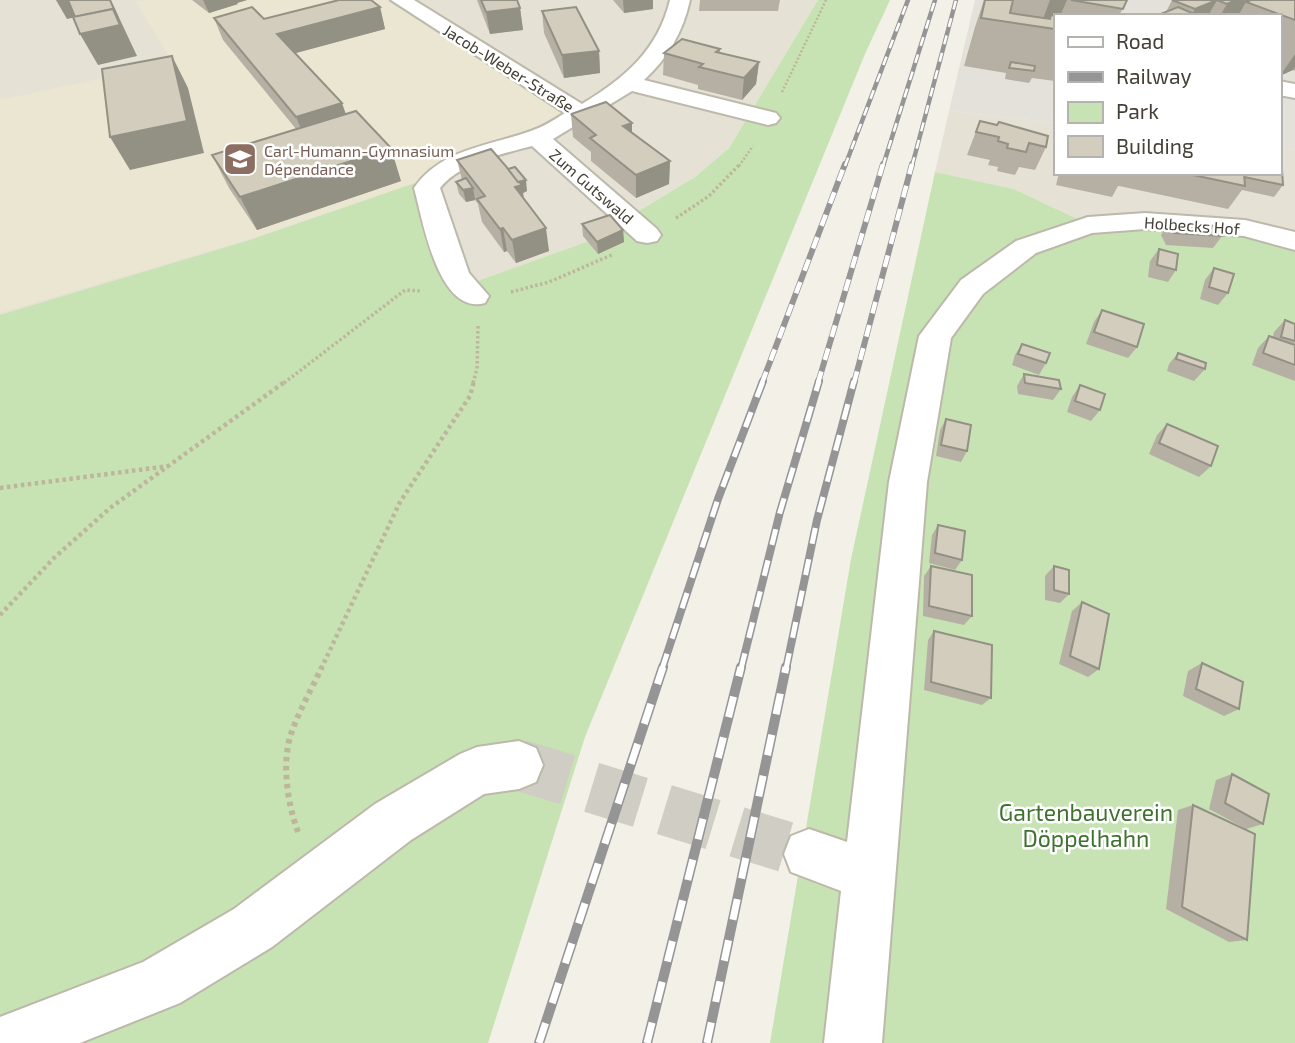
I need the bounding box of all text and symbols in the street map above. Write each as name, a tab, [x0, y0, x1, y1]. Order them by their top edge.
legend	[1054, 14, 1281, 175]
street label: Jacob-Weber-Straße	[440, 20, 578, 116]
text: Road	[1116, 28, 1164, 53]
text: Railway	[1116, 63, 1192, 88]
text: Park	[1116, 98, 1159, 123]
text: Building	[1116, 133, 1194, 158]
school or university icon: Carl-Humann-Gymnasium Dépendance	[221, 140, 259, 178]
place label: Carl-Humann-Gymnasium Dépendance	[264, 141, 454, 178]
street label: Zum Gutswald	[546, 144, 638, 228]
street label: Holbecks Hof	[1144, 212, 1241, 238]
park label: Gartenbauverein Döppelhahn	[999, 798, 1173, 852]

